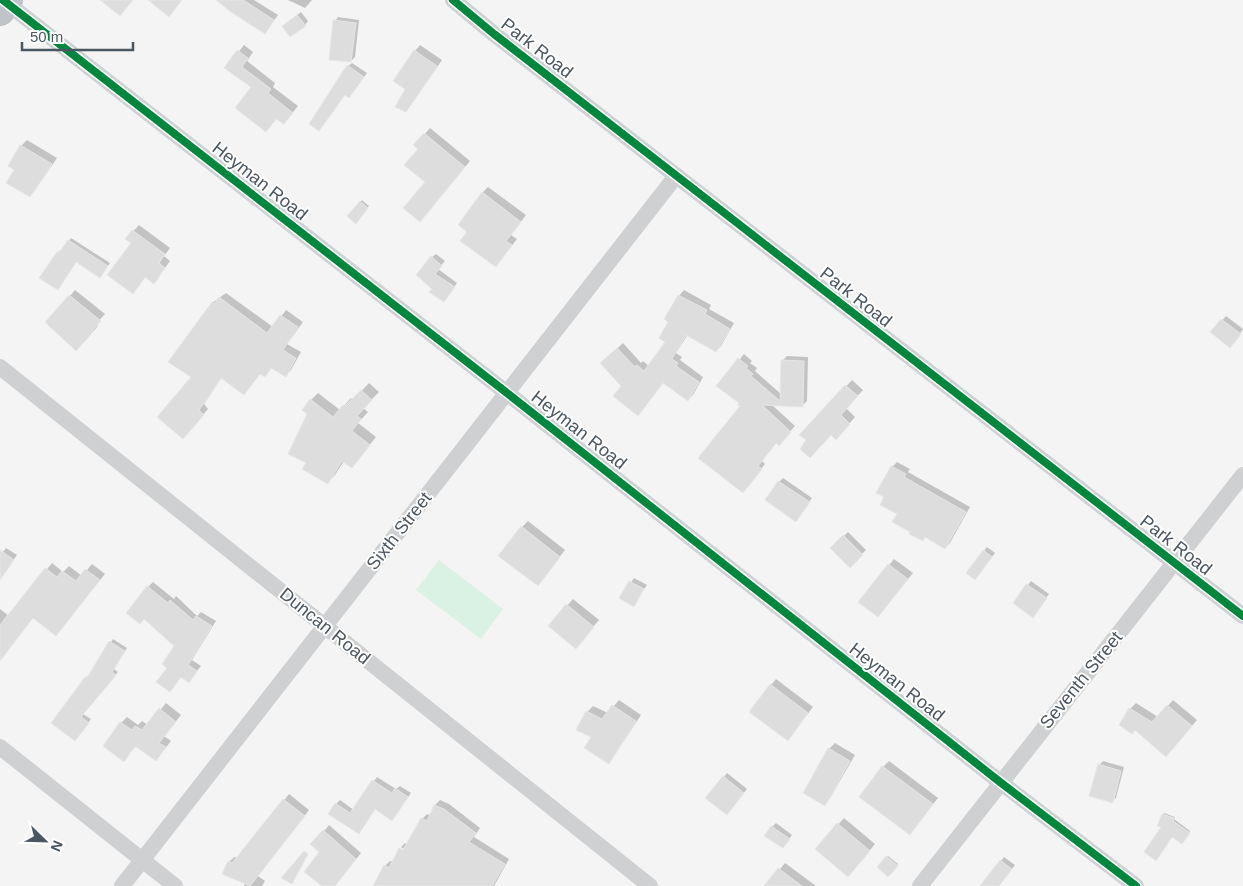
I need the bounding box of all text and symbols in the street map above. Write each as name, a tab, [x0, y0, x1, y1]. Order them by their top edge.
street label: Park Road	[497, 14, 577, 82]
scale bar	[22, 20, 134, 52]
text: 50 m	[30, 28, 63, 45]
street label: Heyman Road	[209, 138, 311, 224]
street label: Park Road	[816, 263, 896, 331]
street label: Heyman Road	[528, 387, 630, 473]
street label: Sixth Street	[362, 488, 436, 574]
street label: Park Road	[1136, 511, 1216, 579]
street label: Duncan Road	[276, 584, 374, 668]
street label: Seventh Street	[1036, 627, 1126, 733]
street label: Heyman Road	[846, 639, 948, 725]
north arrow	[20, 816, 70, 866]
text: N	[48, 838, 66, 854]

